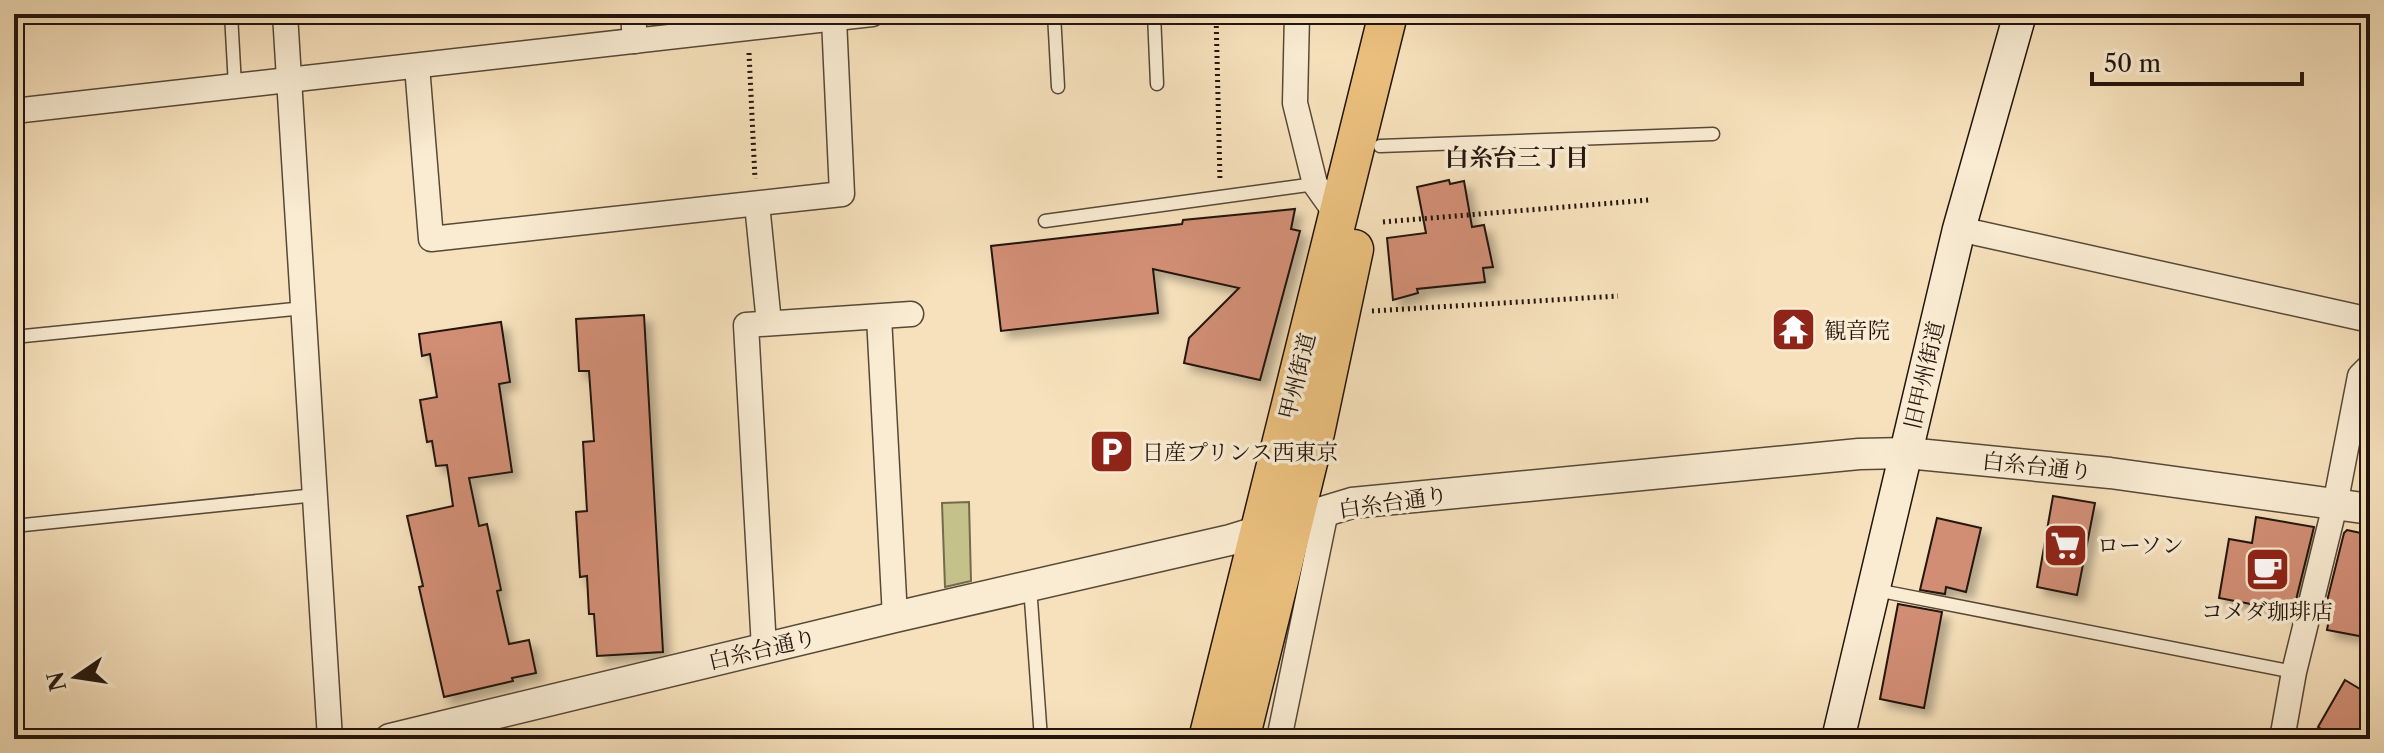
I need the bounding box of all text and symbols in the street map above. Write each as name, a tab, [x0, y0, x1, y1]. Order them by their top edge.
scale bar	[2092, 36, 2302, 86]
text: 50 m	[2104, 49, 2161, 78]
district label: 白糸台三丁目	[1445, 143, 1589, 172]
temple icon: 観音院	[1769, 306, 1817, 354]
place label: 観音院	[1824, 317, 1890, 344]
street label: 旧甲州街道	[1899, 318, 1950, 432]
street label: 甲州街道	[1274, 330, 1321, 422]
parking icon: 日産プリンス西東京	[1087, 428, 1135, 476]
place label: 日産プリンス西東京	[1142, 439, 1338, 466]
street label: 白糸台通り	[1981, 447, 2093, 486]
street label: 白糸台通り	[1337, 481, 1449, 524]
supermarket icon: ローソン	[2042, 521, 2090, 569]
place label: ローソン	[2097, 532, 2184, 559]
cafe icon: コメダ珈琲店	[2243, 546, 2291, 594]
place label: コメダ珈琲店	[2201, 598, 2333, 625]
street label: 白糸台通り	[705, 624, 819, 675]
north arrow	[36, 637, 116, 717]
text: N	[42, 669, 72, 694]

